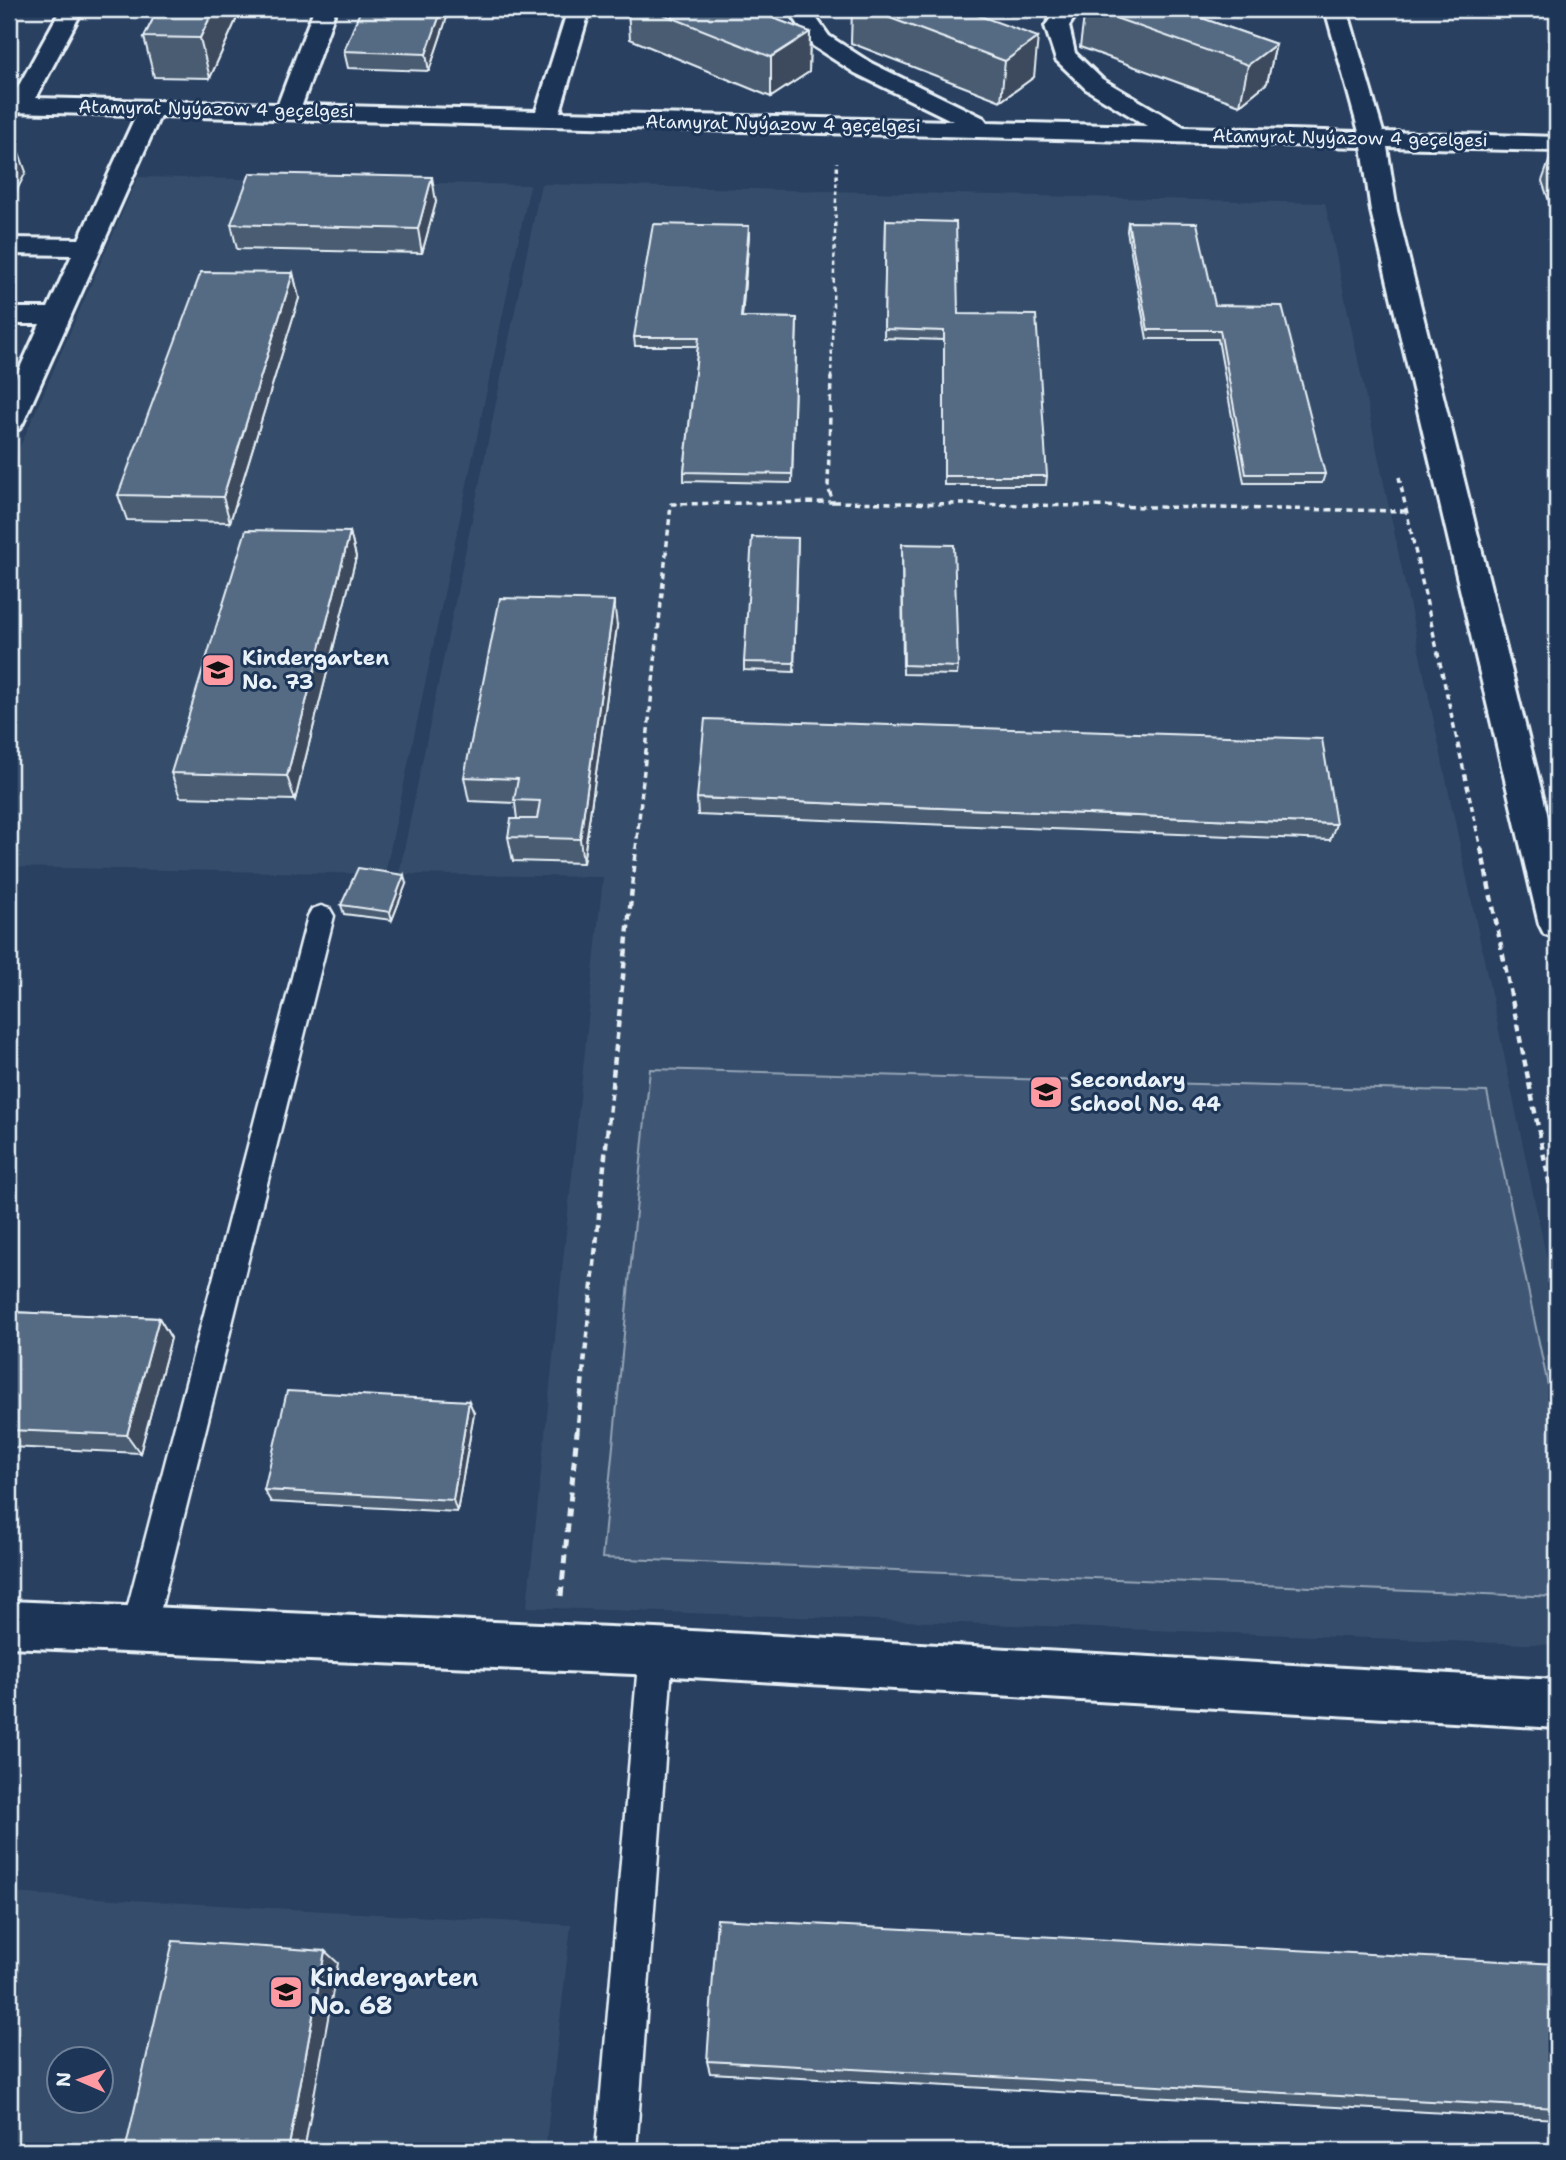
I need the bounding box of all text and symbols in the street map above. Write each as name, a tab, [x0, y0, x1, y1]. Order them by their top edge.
street label: Atamyrat Nyýazow 4 geçelgesi	[78, 95, 354, 123]
street label: Atamyrat Nyýazow 4 geçelgesi	[645, 110, 921, 138]
street label: Atamyrat Nyýazow 4 geçelgesi	[1212, 124, 1488, 152]
place label: Kindergarten No. 73	[242, 644, 389, 696]
school or university icon: Kindergarten No. 73	[199, 651, 237, 689]
place label: Secondary School No. 44	[1070, 1066, 1221, 1118]
school or university icon: Secondary School No. 44	[1027, 1073, 1065, 1111]
place label: Kindergarten No. 68	[310, 1962, 478, 2022]
school or university icon: Kindergarten No. 68	[267, 1973, 305, 2011]
north arrow	[46, 2044, 116, 2114]
text: N	[51, 2071, 76, 2087]

